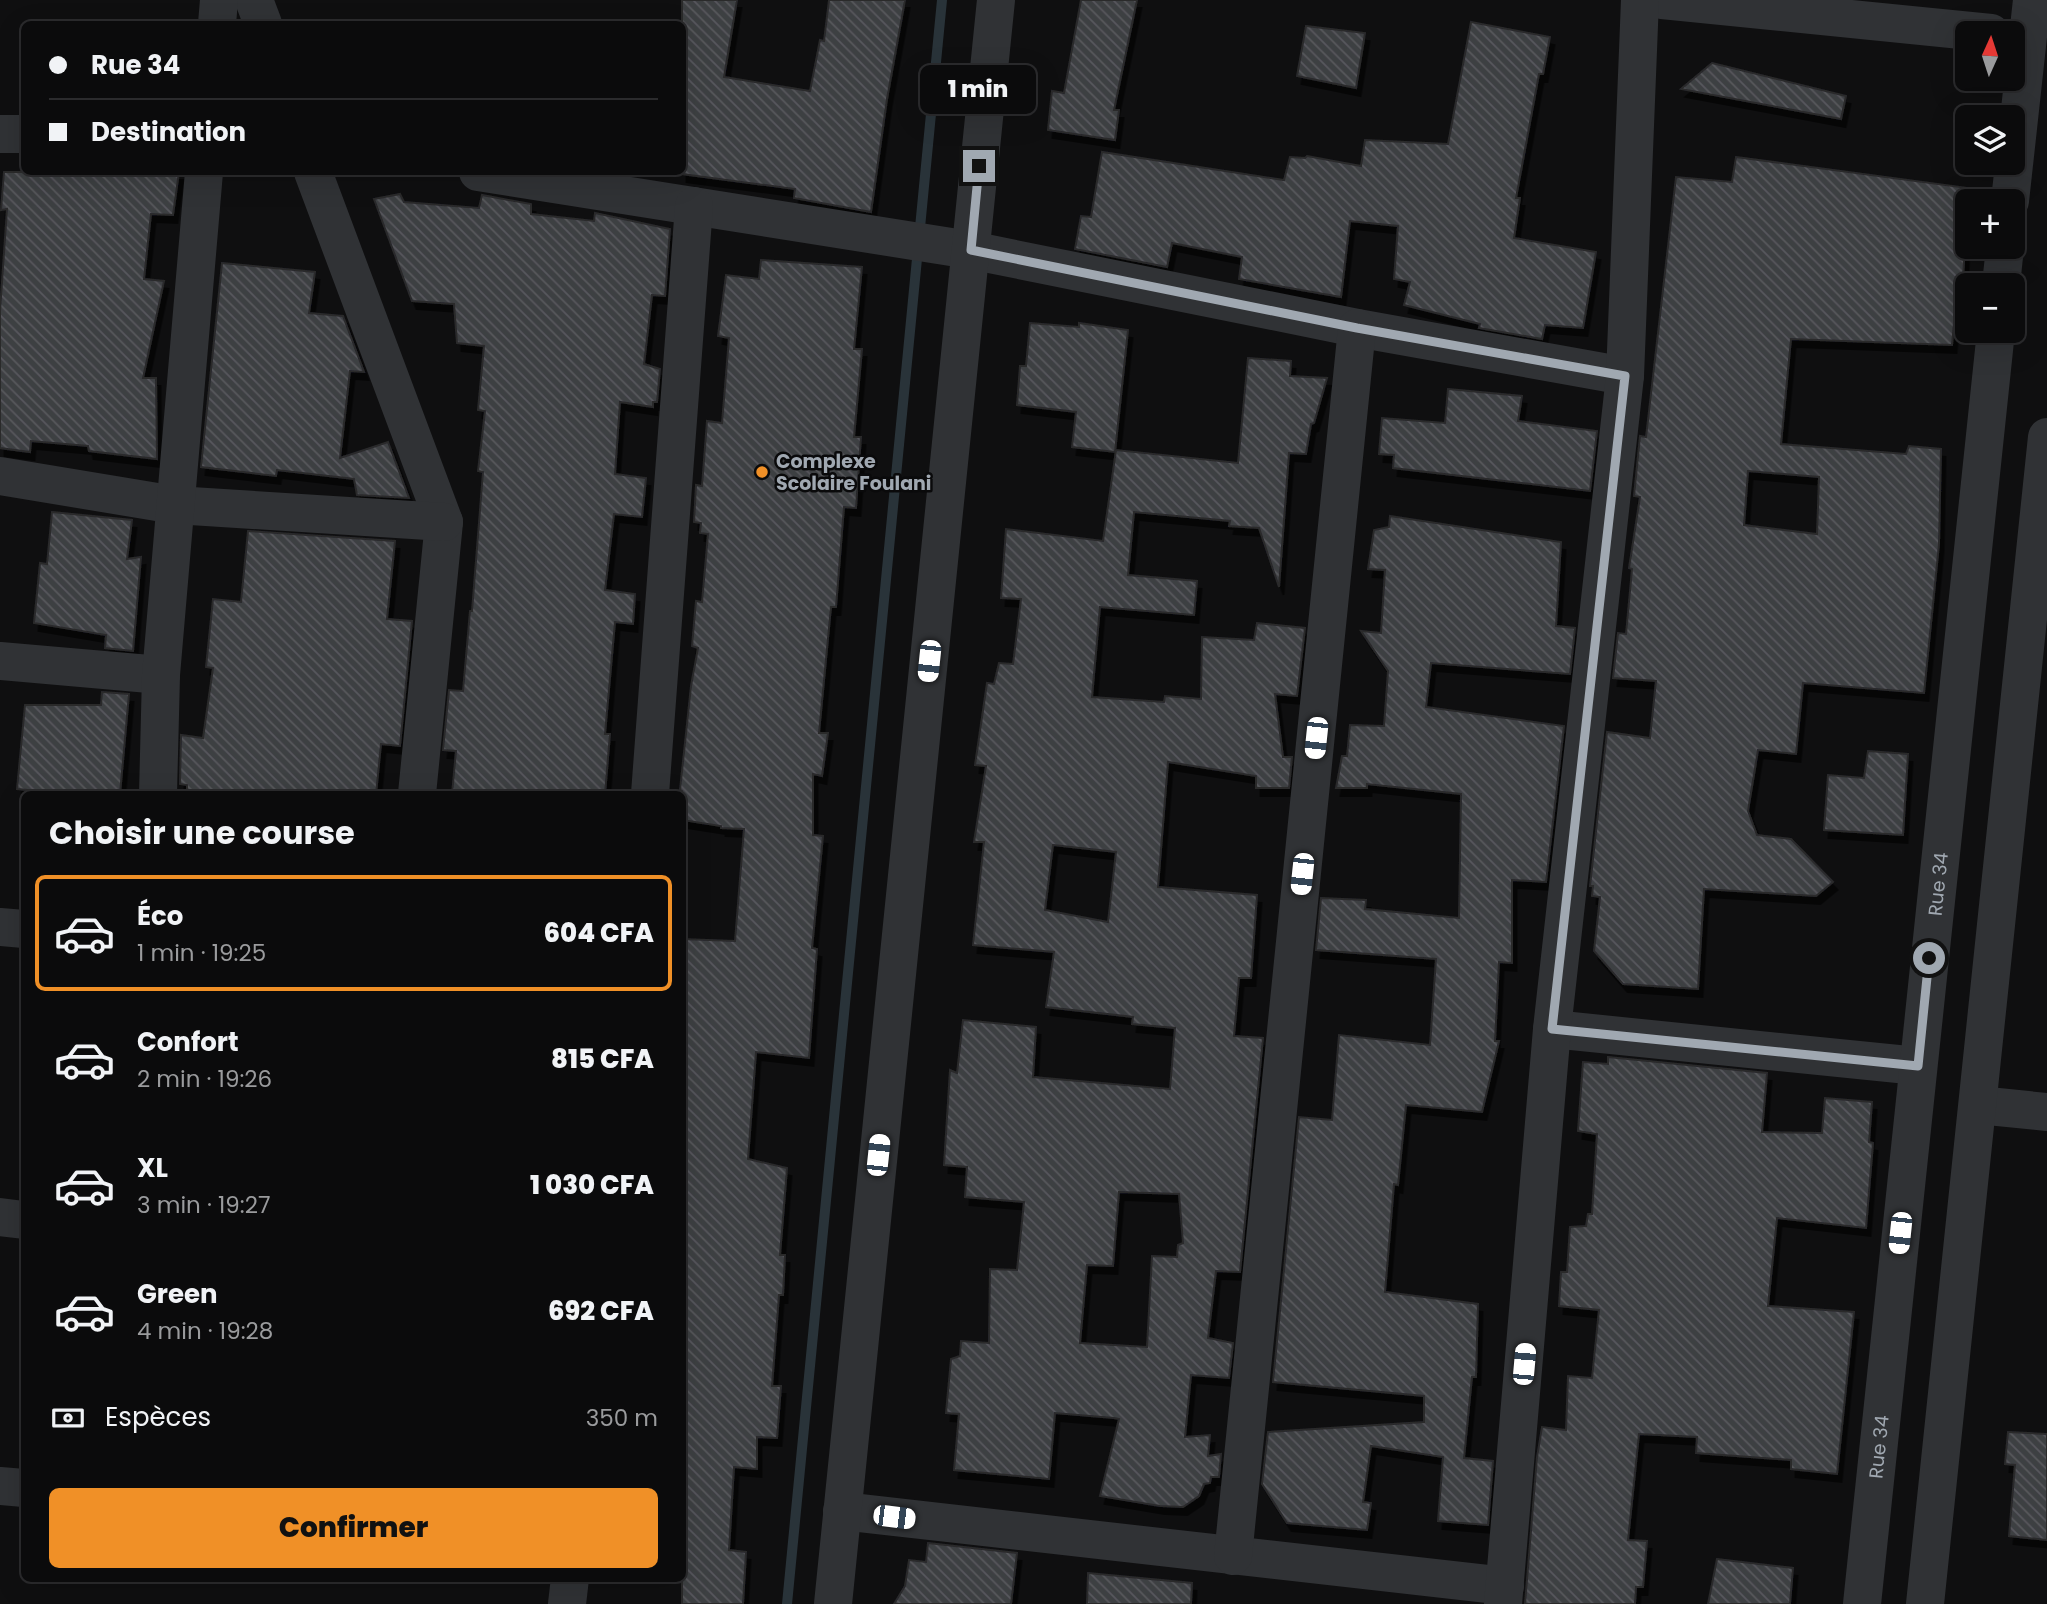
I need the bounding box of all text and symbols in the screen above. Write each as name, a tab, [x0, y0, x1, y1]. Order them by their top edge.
north arrow	[1955, 21, 2025, 91]
map controls	[1955, 21, 2025, 343]
text: Rue 34	[91, 47, 180, 83]
callout: 1 min	[921, 64, 1037, 114]
text: 1 min	[948, 73, 1008, 105]
button: layers	[1955, 105, 2025, 175]
text: Destination	[91, 114, 246, 150]
route end	[963, 150, 995, 182]
button: +	[1955, 189, 2025, 259]
button: −	[1955, 273, 2025, 343]
place label: Complexe Scolaire Foulani	[776, 448, 931, 497]
marker: Complexe Scolaire Foulani	[754, 464, 770, 480]
car	[917, 639, 942, 683]
car	[1304, 716, 1329, 760]
text: Choisir une course	[49, 810, 355, 855]
street label: Rue 34	[1921, 851, 1955, 917]
car	[1290, 852, 1315, 896]
text: Éco	[137, 898, 183, 934]
icon: car	[53, 902, 116, 965]
text: 604 CFA	[544, 915, 654, 951]
text: 1 min · 19:25	[137, 937, 266, 969]
route start	[1913, 942, 1945, 974]
text: Confort	[137, 1024, 239, 1060]
icon: car	[53, 1028, 116, 1091]
text: 815 CFA	[551, 1041, 654, 1077]
text: 2 min · 19:26	[137, 1063, 272, 1095]
car	[866, 1133, 891, 1177]
text: XL	[137, 1150, 168, 1186]
icon: car	[53, 1154, 116, 1217]
text: 1 030 CFA	[530, 1167, 654, 1203]
text: 3 min · 19:27	[137, 1189, 270, 1221]
car	[1888, 1211, 1913, 1255]
text: Green	[137, 1276, 218, 1312]
icon: car	[53, 1280, 116, 1343]
text: 692 CFA	[548, 1293, 654, 1329]
text: 4 min · 19:28	[137, 1315, 273, 1347]
car	[1512, 1342, 1537, 1386]
icon: cash	[49, 1399, 87, 1437]
text: Espèces	[105, 1399, 211, 1435]
text: 350 m	[586, 1402, 658, 1434]
street label: Rue 34	[1862, 1414, 1895, 1480]
button: Confirmer	[49, 1488, 658, 1568]
car	[872, 1504, 917, 1530]

